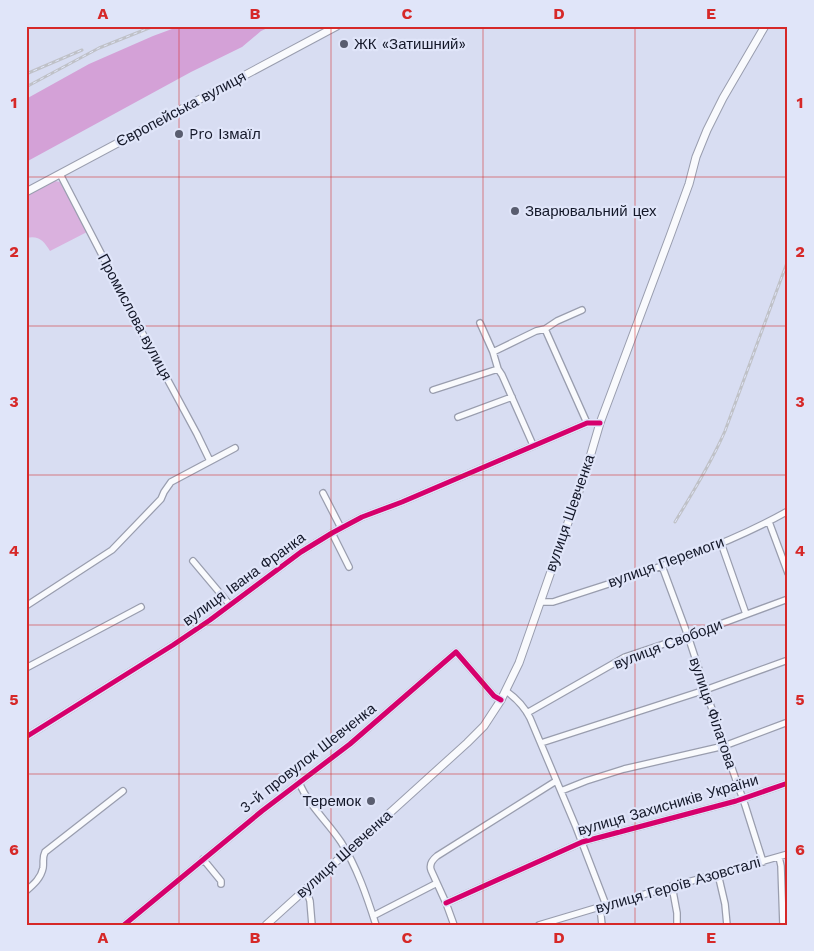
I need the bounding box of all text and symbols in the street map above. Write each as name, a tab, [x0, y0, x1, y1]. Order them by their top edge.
text: A	[98, 4, 109, 23]
text: B	[250, 4, 261, 23]
text: C	[402, 4, 413, 23]
text: D	[553, 4, 565, 23]
text: E	[706, 4, 716, 23]
place label: ЖК «Затишний»	[354, 35, 466, 53]
marker: ЖК «Затишний»	[338, 38, 350, 50]
street label: Європейська вулиця	[113, 67, 249, 151]
text: 1	[11, 93, 17, 112]
text: 1	[797, 93, 803, 112]
place label: Pro Ізмаїл	[189, 125, 261, 143]
marker: Pro Ізмаїл	[173, 128, 185, 140]
place label: Зварювальний цех	[525, 202, 657, 220]
marker: Зварювальний цех	[509, 205, 521, 217]
text: 2	[9, 242, 19, 261]
text: 2	[795, 242, 805, 261]
street label: Промислова вулиця	[94, 251, 176, 383]
text: 3	[9, 392, 19, 411]
text: 3	[795, 392, 805, 411]
street label: вулиця Шевченка	[541, 451, 599, 574]
street label: вулиця Івана Франка	[179, 528, 309, 630]
street label: вулиця Перемоги	[606, 533, 726, 591]
text: 4	[9, 541, 19, 560]
text: 4	[795, 541, 805, 560]
street label: вулиця Свободи	[611, 615, 725, 673]
street label: вулиця Філатова	[686, 655, 741, 772]
text: 5	[9, 690, 19, 709]
text: 5	[795, 690, 805, 709]
street label: 3-й провулок Шевченка	[236, 699, 380, 817]
street label: вулиця Захисників України	[576, 771, 760, 839]
place label: Теремок	[302, 792, 361, 810]
marker: Теремок	[365, 795, 377, 807]
street label: вулиця Шевченка	[292, 806, 396, 902]
text: 6	[9, 840, 19, 859]
text: 6	[795, 840, 805, 859]
street label: вулиця Героїв Азовсталі	[593, 853, 763, 917]
text: A	[98, 928, 109, 947]
text: B	[250, 928, 261, 947]
text: C	[402, 928, 413, 947]
text: D	[553, 928, 565, 947]
text: E	[706, 928, 716, 947]

